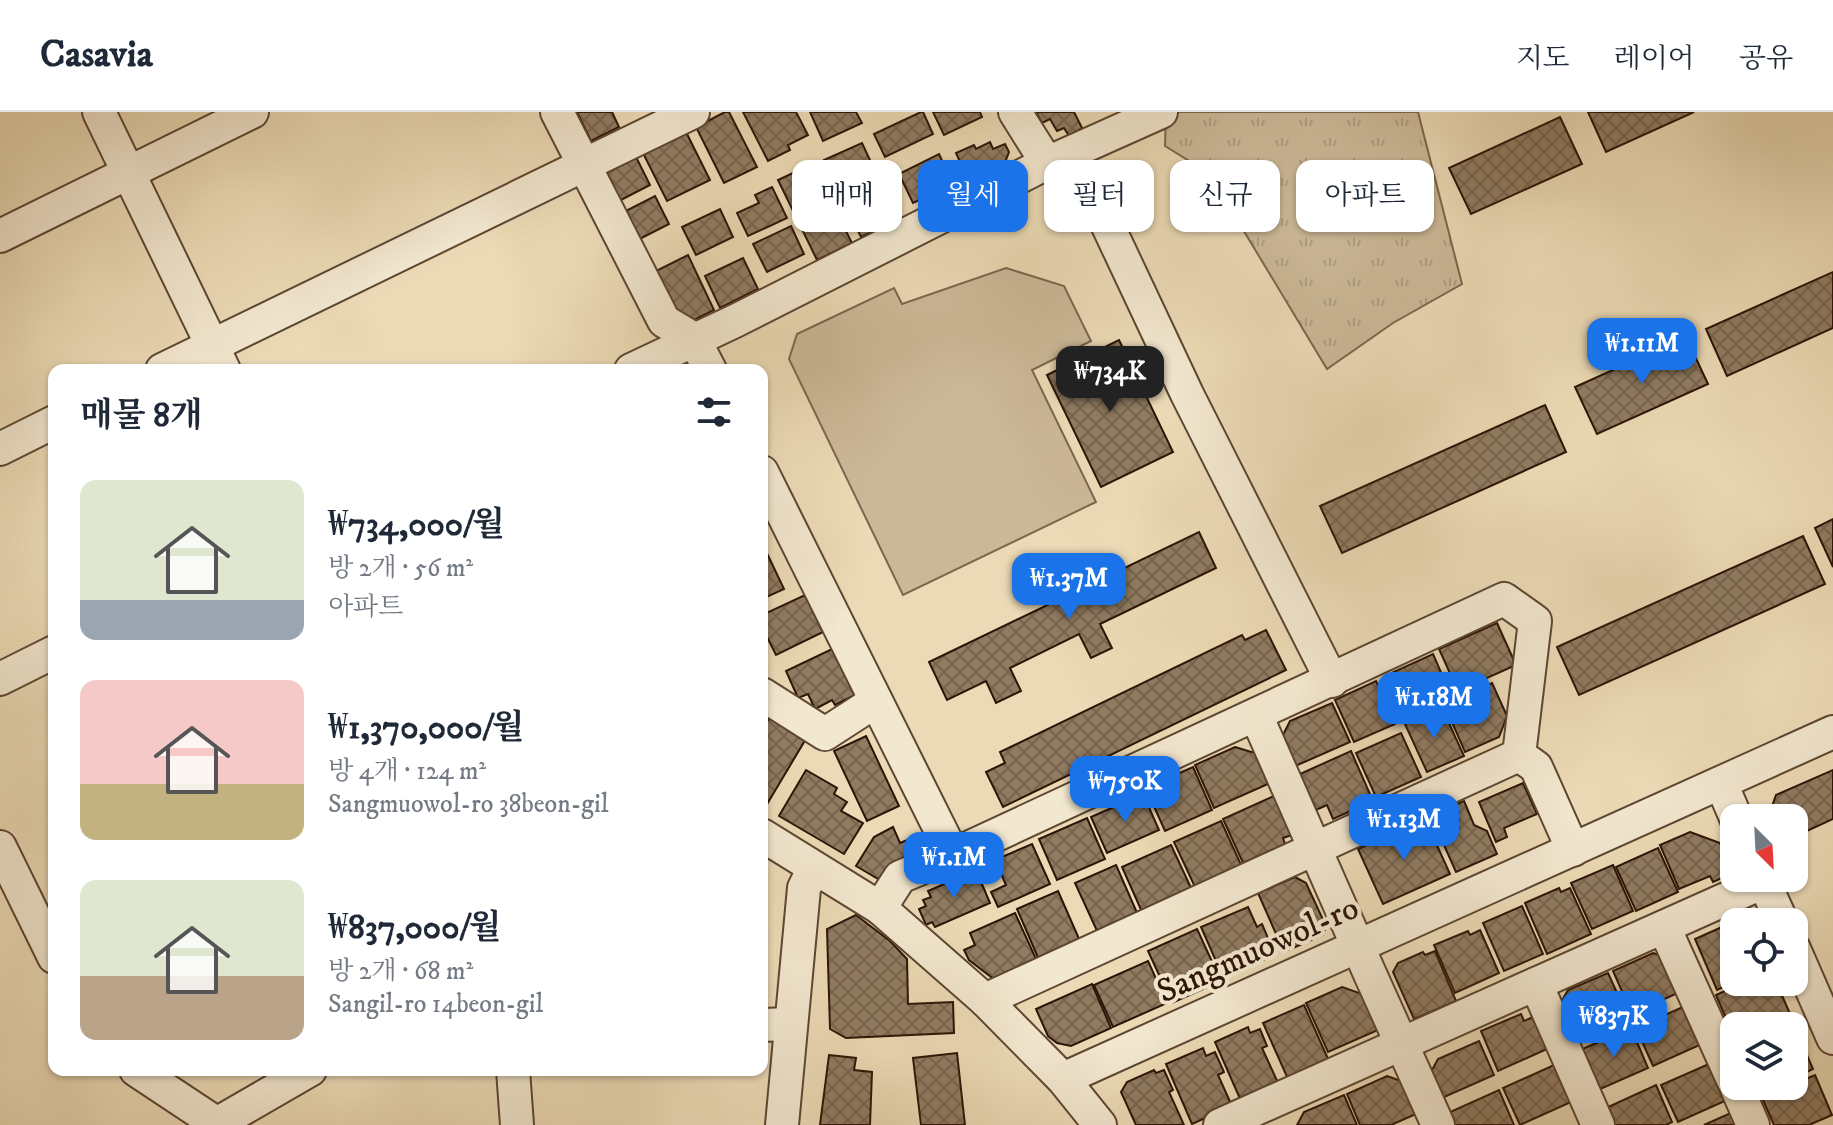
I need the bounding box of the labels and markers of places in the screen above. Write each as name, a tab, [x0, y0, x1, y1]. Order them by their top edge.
pin: ₩1.11M	[1577, 318, 1707, 386]
pin: ₩734K	[1054, 346, 1166, 414]
pin: ₩1.37M	[1004, 553, 1134, 621]
pin: ₩1.18M	[1369, 672, 1499, 740]
pin: ₩750K	[1069, 756, 1181, 824]
pin: ₩1.13M	[1339, 794, 1469, 862]
pin: ₩1.1M	[898, 832, 1010, 900]
pin: ₩837K	[1558, 991, 1670, 1059]

